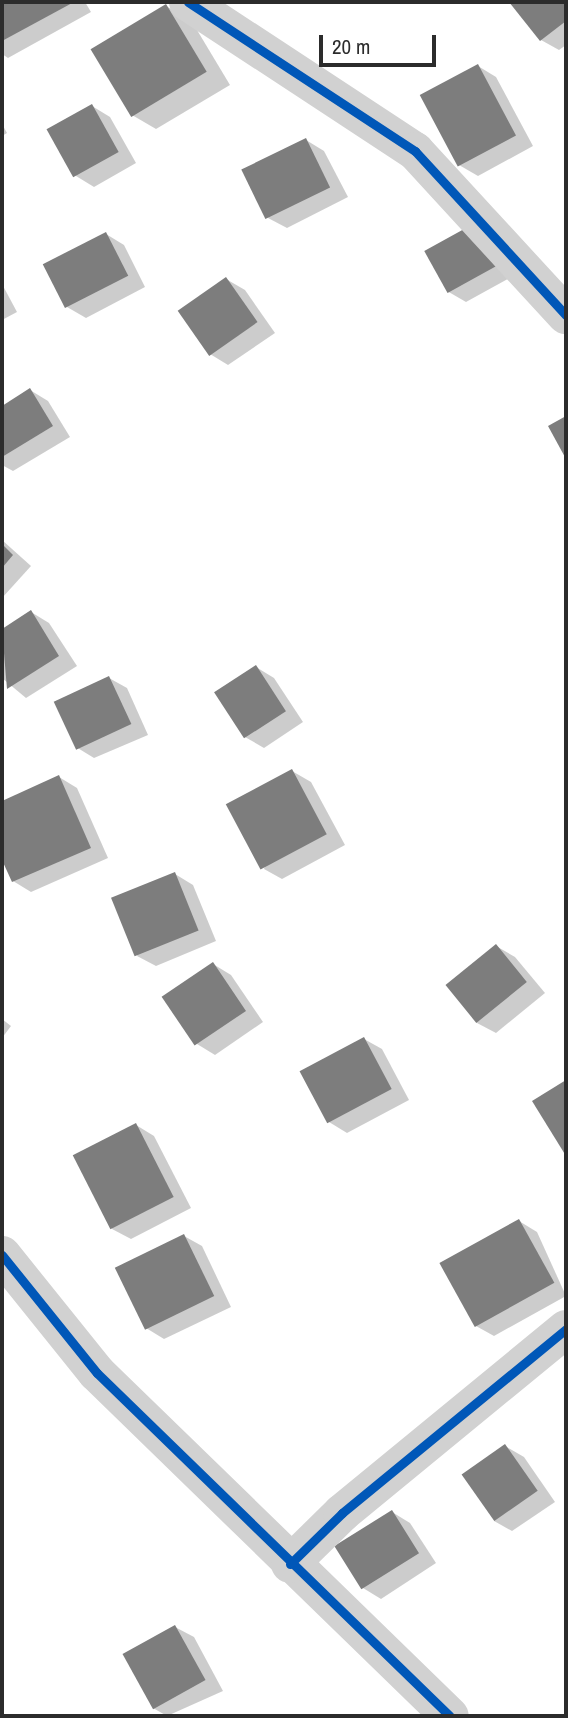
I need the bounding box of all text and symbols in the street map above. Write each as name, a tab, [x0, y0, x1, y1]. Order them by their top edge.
scale bar	[323, 21, 440, 65]
text: 20 m	[332, 32, 370, 61]

